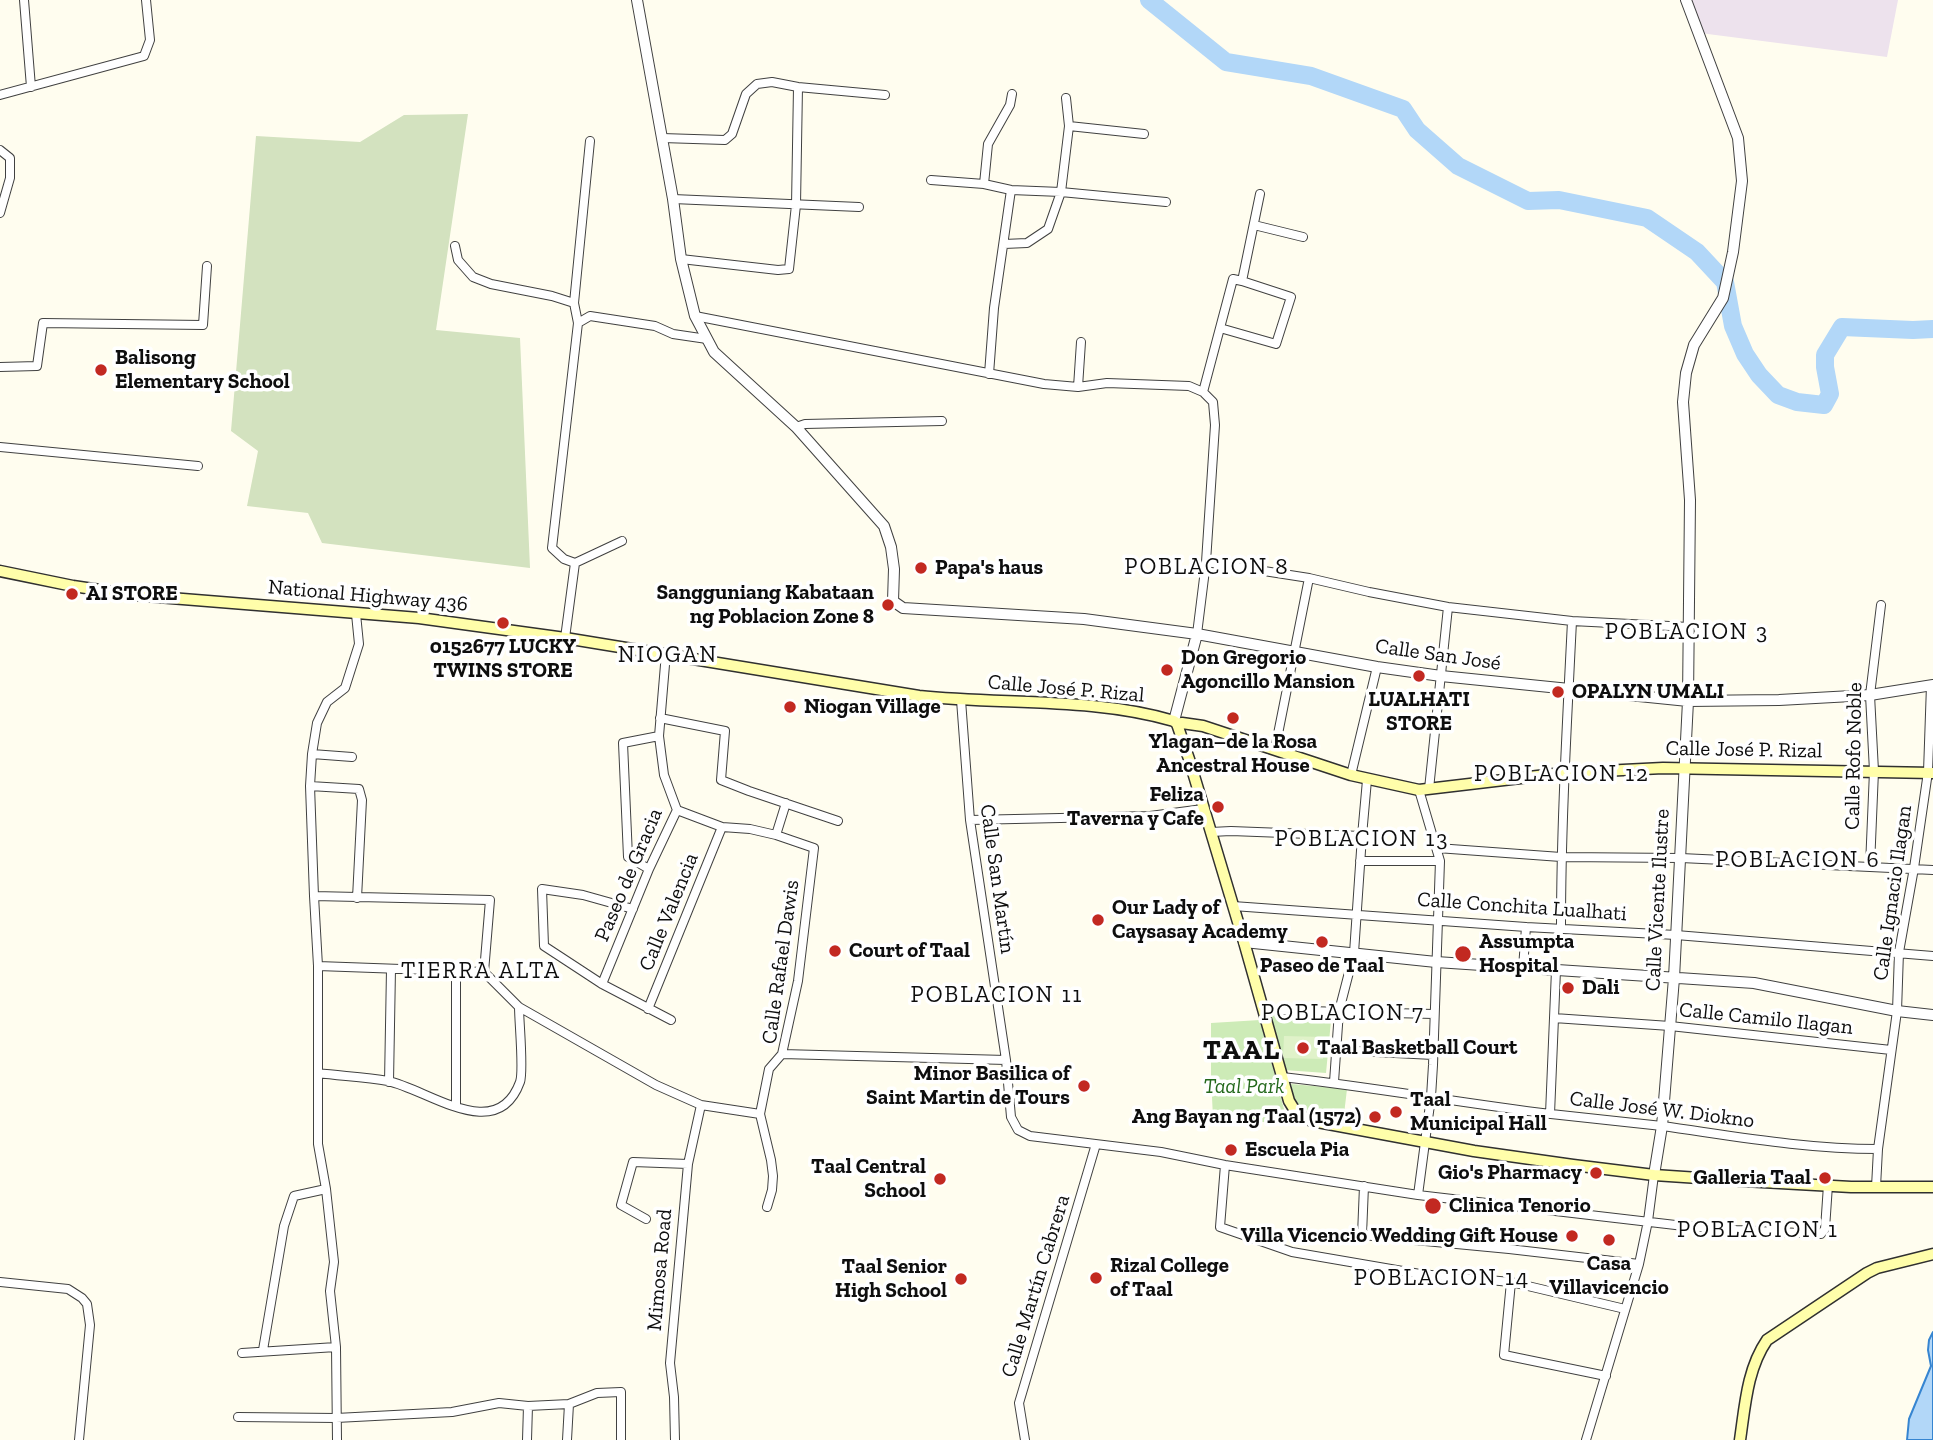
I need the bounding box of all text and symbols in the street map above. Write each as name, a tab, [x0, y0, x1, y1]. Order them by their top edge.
place label: Balisong Elementary School	[115, 345, 290, 395]
marker: Balisong Elementary School	[93, 362, 109, 378]
district label: POBLACION 8	[1126, 553, 1288, 581]
place label: Papa's haus	[935, 555, 1043, 581]
marker: Papa's haus	[913, 560, 929, 576]
street label: National Highway 436	[267, 575, 469, 617]
place label: Sangguniang Kabataan ng Poblacion Zone 8	[656, 580, 874, 630]
place label: AI STORE	[86, 581, 178, 607]
marker: AI STORE	[64, 586, 80, 602]
marker: Sangguniang Kabataan ng Poblacion Zone 8	[880, 597, 896, 613]
marker: 0152677 LUCKY TWINS STORE	[495, 615, 511, 631]
district label: POBLACION 3	[1606, 618, 1768, 646]
place label: 0152677 LUCKY TWINS STORE	[430, 634, 576, 684]
street label: Calle San José	[1374, 634, 1502, 676]
district label: NIOGAN	[619, 641, 717, 669]
place label: Don Gregorio Agoncillo Mansion	[1181, 645, 1355, 695]
marker: Don Gregorio Agoncillo Mansion	[1159, 662, 1175, 678]
marker: LUALHATI STORE	[1411, 668, 1427, 684]
street label: Calle José P. Rizal	[987, 670, 1145, 708]
place label: OPALYN UMALI	[1572, 679, 1724, 705]
street label: Calle Rofo Noble	[1840, 682, 1868, 830]
marker: OPALYN UMALI	[1550, 684, 1566, 700]
place label: LUALHATI STORE	[1368, 687, 1470, 737]
place label: Niogan Village	[804, 694, 941, 720]
marker: Niogan Village	[782, 699, 798, 715]
marker: Ylagan–de la Rosa Ancestral House	[1225, 710, 1241, 726]
place label: Ylagan–de la Rosa Ancestral House	[1149, 729, 1317, 779]
street label: Calle José P. Rizal	[1665, 736, 1823, 764]
district label: POBLACION 12	[1476, 760, 1648, 788]
place label: Feliza Taverna y Cafe	[1067, 782, 1204, 832]
marker: Feliza Taverna y Cafe	[1210, 799, 1226, 815]
street label: Calle San Martín	[974, 803, 1020, 955]
street label: Calle Ignacio Ilagan	[1868, 804, 1918, 982]
street label: Paseo de Gracia	[590, 805, 668, 945]
street label: Calle Vicente Ilustre	[1641, 808, 1675, 992]
district label: POBLACION 13	[1276, 825, 1448, 853]
district label: POBLACION 6	[1717, 846, 1879, 874]
street label: Calle Valencia	[634, 849, 704, 975]
street label: Calle Rafael Dawis	[757, 878, 805, 1046]
street label: Calle Conchita Lualhati	[1416, 887, 1628, 927]
place label: Our Lady of Caysasay Academy	[1112, 895, 1288, 945]
marker: Our Lady of Caysasay Academy	[1090, 912, 1106, 928]
place label: Assumpta Hospital	[1479, 929, 1574, 979]
marker: Paseo de Taal	[1314, 934, 1330, 950]
place label: Court of Taal	[849, 938, 970, 964]
marker: Court of Taal	[827, 943, 843, 959]
marker: Assumpta Hospital	[1453, 944, 1473, 964]
place label: Paseo de Taal	[1260, 953, 1384, 979]
district label: TIERRA ALTA	[402, 957, 560, 985]
place label: Dali	[1582, 975, 1620, 1001]
marker: Dali	[1560, 980, 1576, 996]
district label: POBLACION 11	[912, 981, 1082, 1009]
street label: Calle Camilo Ilagan	[1678, 997, 1854, 1041]
district label: POBLACION 7	[1262, 999, 1424, 1027]
district label: TAAL	[1203, 1034, 1281, 1068]
place label: Taal Basketball Court	[1317, 1035, 1517, 1061]
marker: Taal Basketball Court	[1295, 1040, 1311, 1056]
place label: Minor Basilica of Saint Martin de Tours	[866, 1061, 1070, 1111]
park label: Taal Park	[1204, 1074, 1284, 1100]
marker: Minor Basilica of Saint Martin de Tours	[1076, 1078, 1092, 1094]
street label: Calle José W. Diokno	[1568, 1086, 1756, 1134]
place label: Taal Municipal Hall	[1410, 1087, 1547, 1137]
place label: Ang Bayan ng Taal (1572)	[1132, 1104, 1361, 1130]
marker: Taal Municipal Hall	[1388, 1104, 1404, 1120]
marker: Ang Bayan ng Taal (1572)	[1367, 1109, 1383, 1125]
place label: Escuela Pia	[1245, 1137, 1349, 1163]
marker: Escuela Pia	[1223, 1142, 1239, 1158]
place label: Taal Central School	[811, 1154, 926, 1204]
place label: Gio's Pharmacy	[1438, 1160, 1582, 1186]
marker: Gio's Pharmacy	[1588, 1165, 1604, 1181]
place label: Galleria Taal	[1693, 1165, 1811, 1191]
marker: Galleria Taal	[1817, 1170, 1833, 1186]
marker: Taal Central School	[932, 1171, 948, 1187]
street label: Calle Martín Cabrera	[996, 1192, 1076, 1380]
place label: Clinica Tenorio	[1449, 1193, 1591, 1219]
marker: Clinica Tenorio	[1423, 1196, 1443, 1216]
street label: Mimosa Road	[642, 1208, 678, 1332]
district label: POBLACION 1	[1678, 1216, 1838, 1244]
place label: Villa Vicencio Wedding Gift House	[1241, 1223, 1558, 1249]
marker: Villa Vicencio Wedding Gift House	[1564, 1228, 1580, 1244]
marker: Casa Villavicencio	[1601, 1232, 1617, 1248]
place label: Casa Villavicencio	[1549, 1251, 1669, 1301]
place label: Rizal College of Taal	[1110, 1253, 1229, 1303]
place label: Taal Senior High School	[835, 1254, 947, 1304]
district label: POBLACION 14	[1355, 1264, 1529, 1292]
marker: Rizal College of Taal	[1088, 1270, 1104, 1286]
marker: Taal Senior High School	[953, 1271, 969, 1287]

